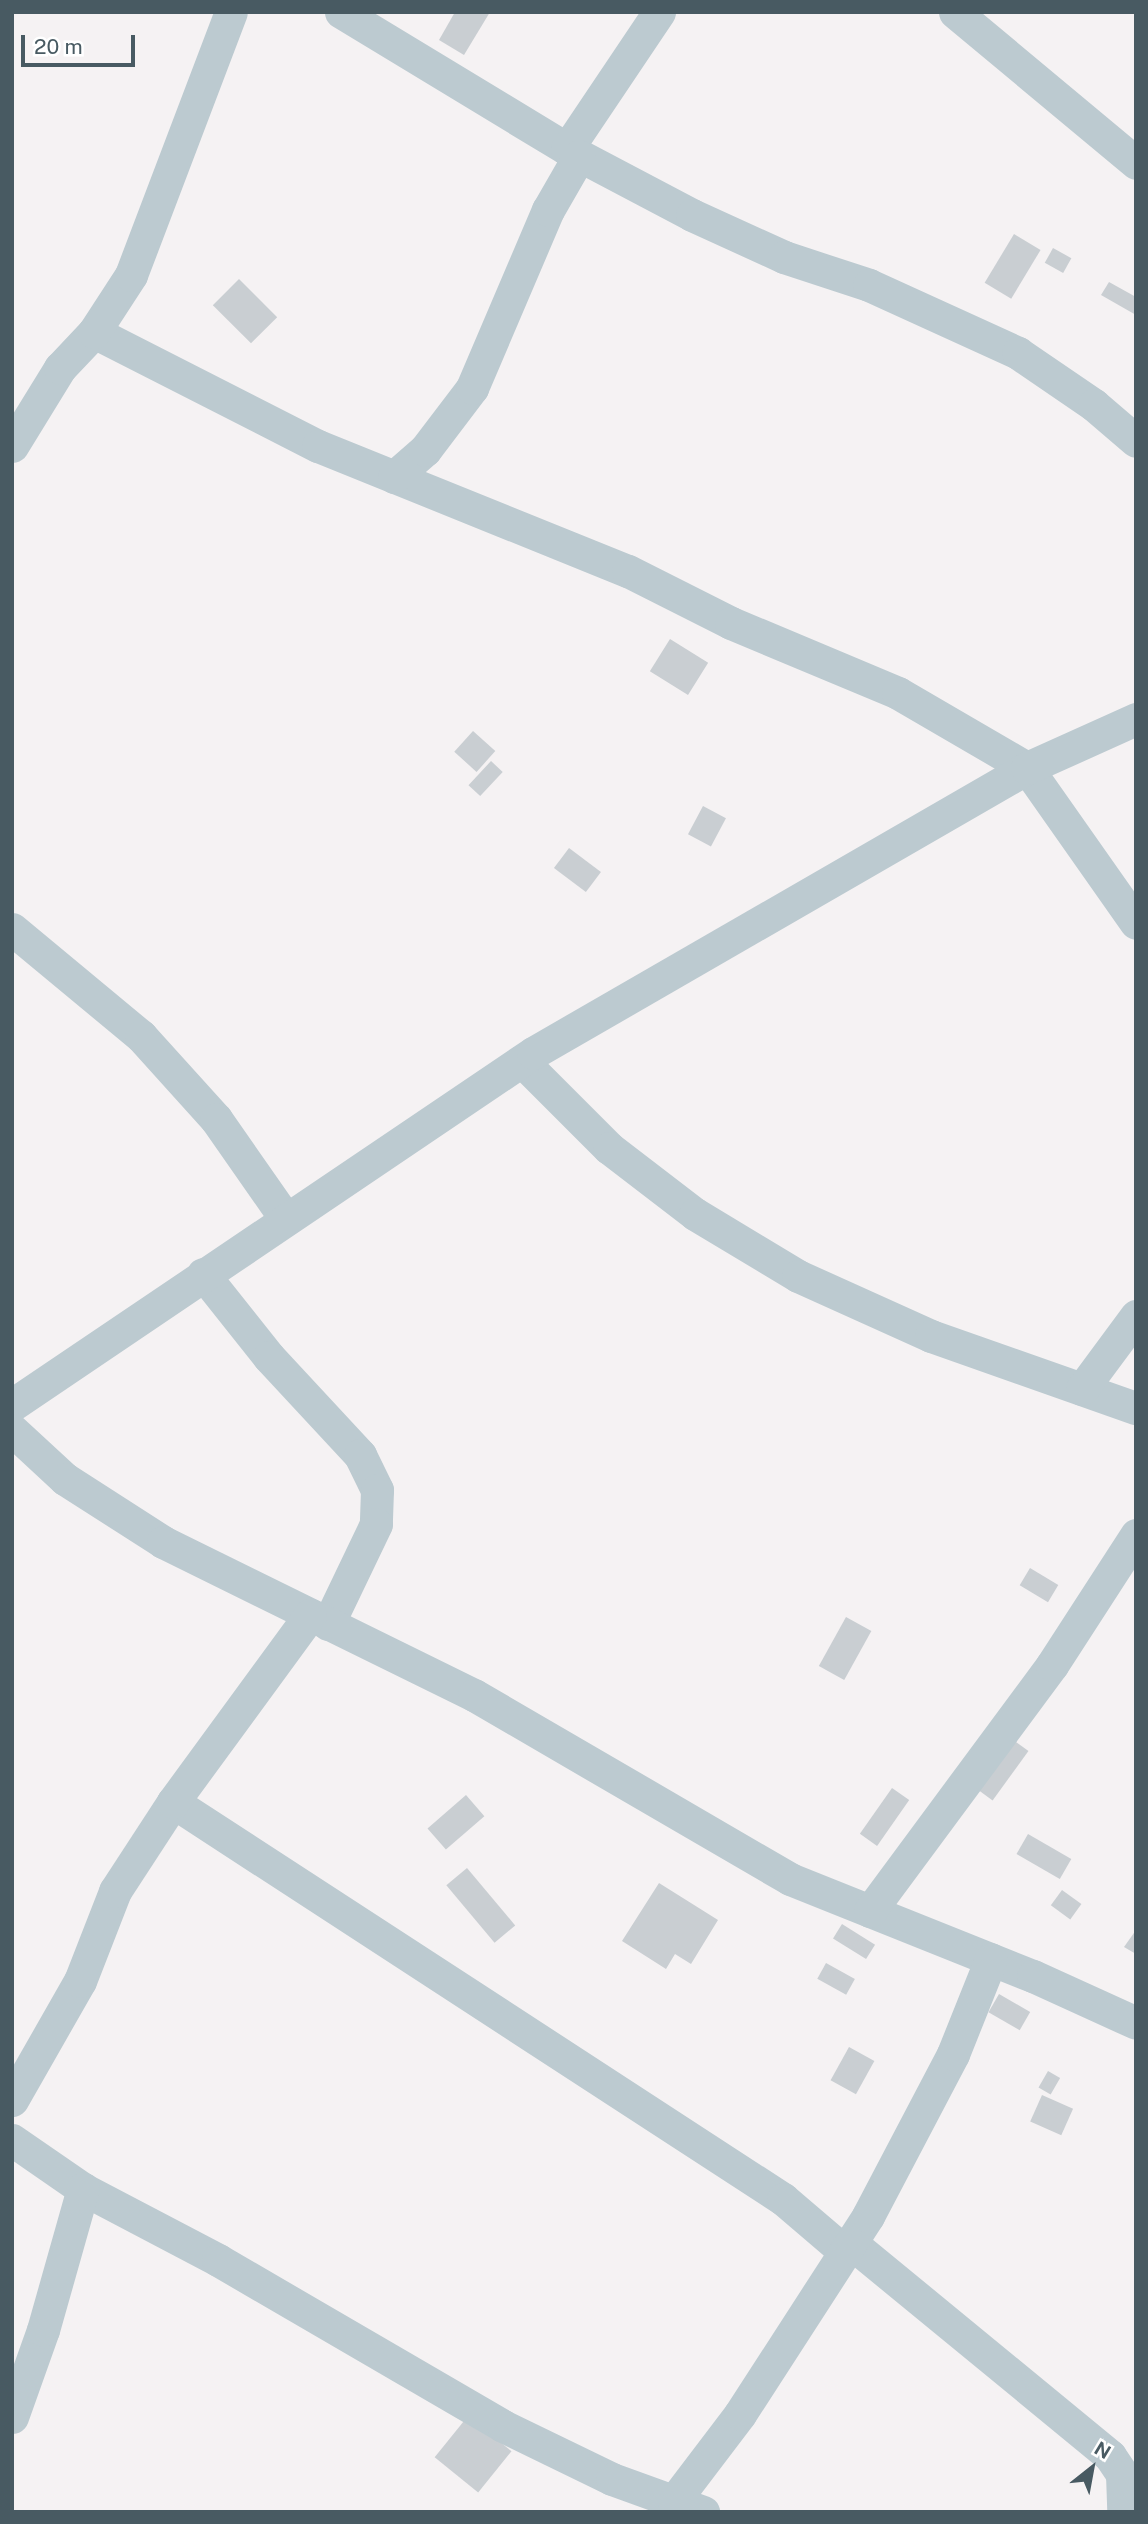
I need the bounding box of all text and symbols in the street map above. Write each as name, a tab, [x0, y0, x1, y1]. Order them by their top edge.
scale bar	[24, 21, 138, 65]
text: 20 m	[34, 34, 83, 59]
north arrow	[1057, 2433, 1127, 2503]
text: N	[1091, 2437, 1115, 2463]

